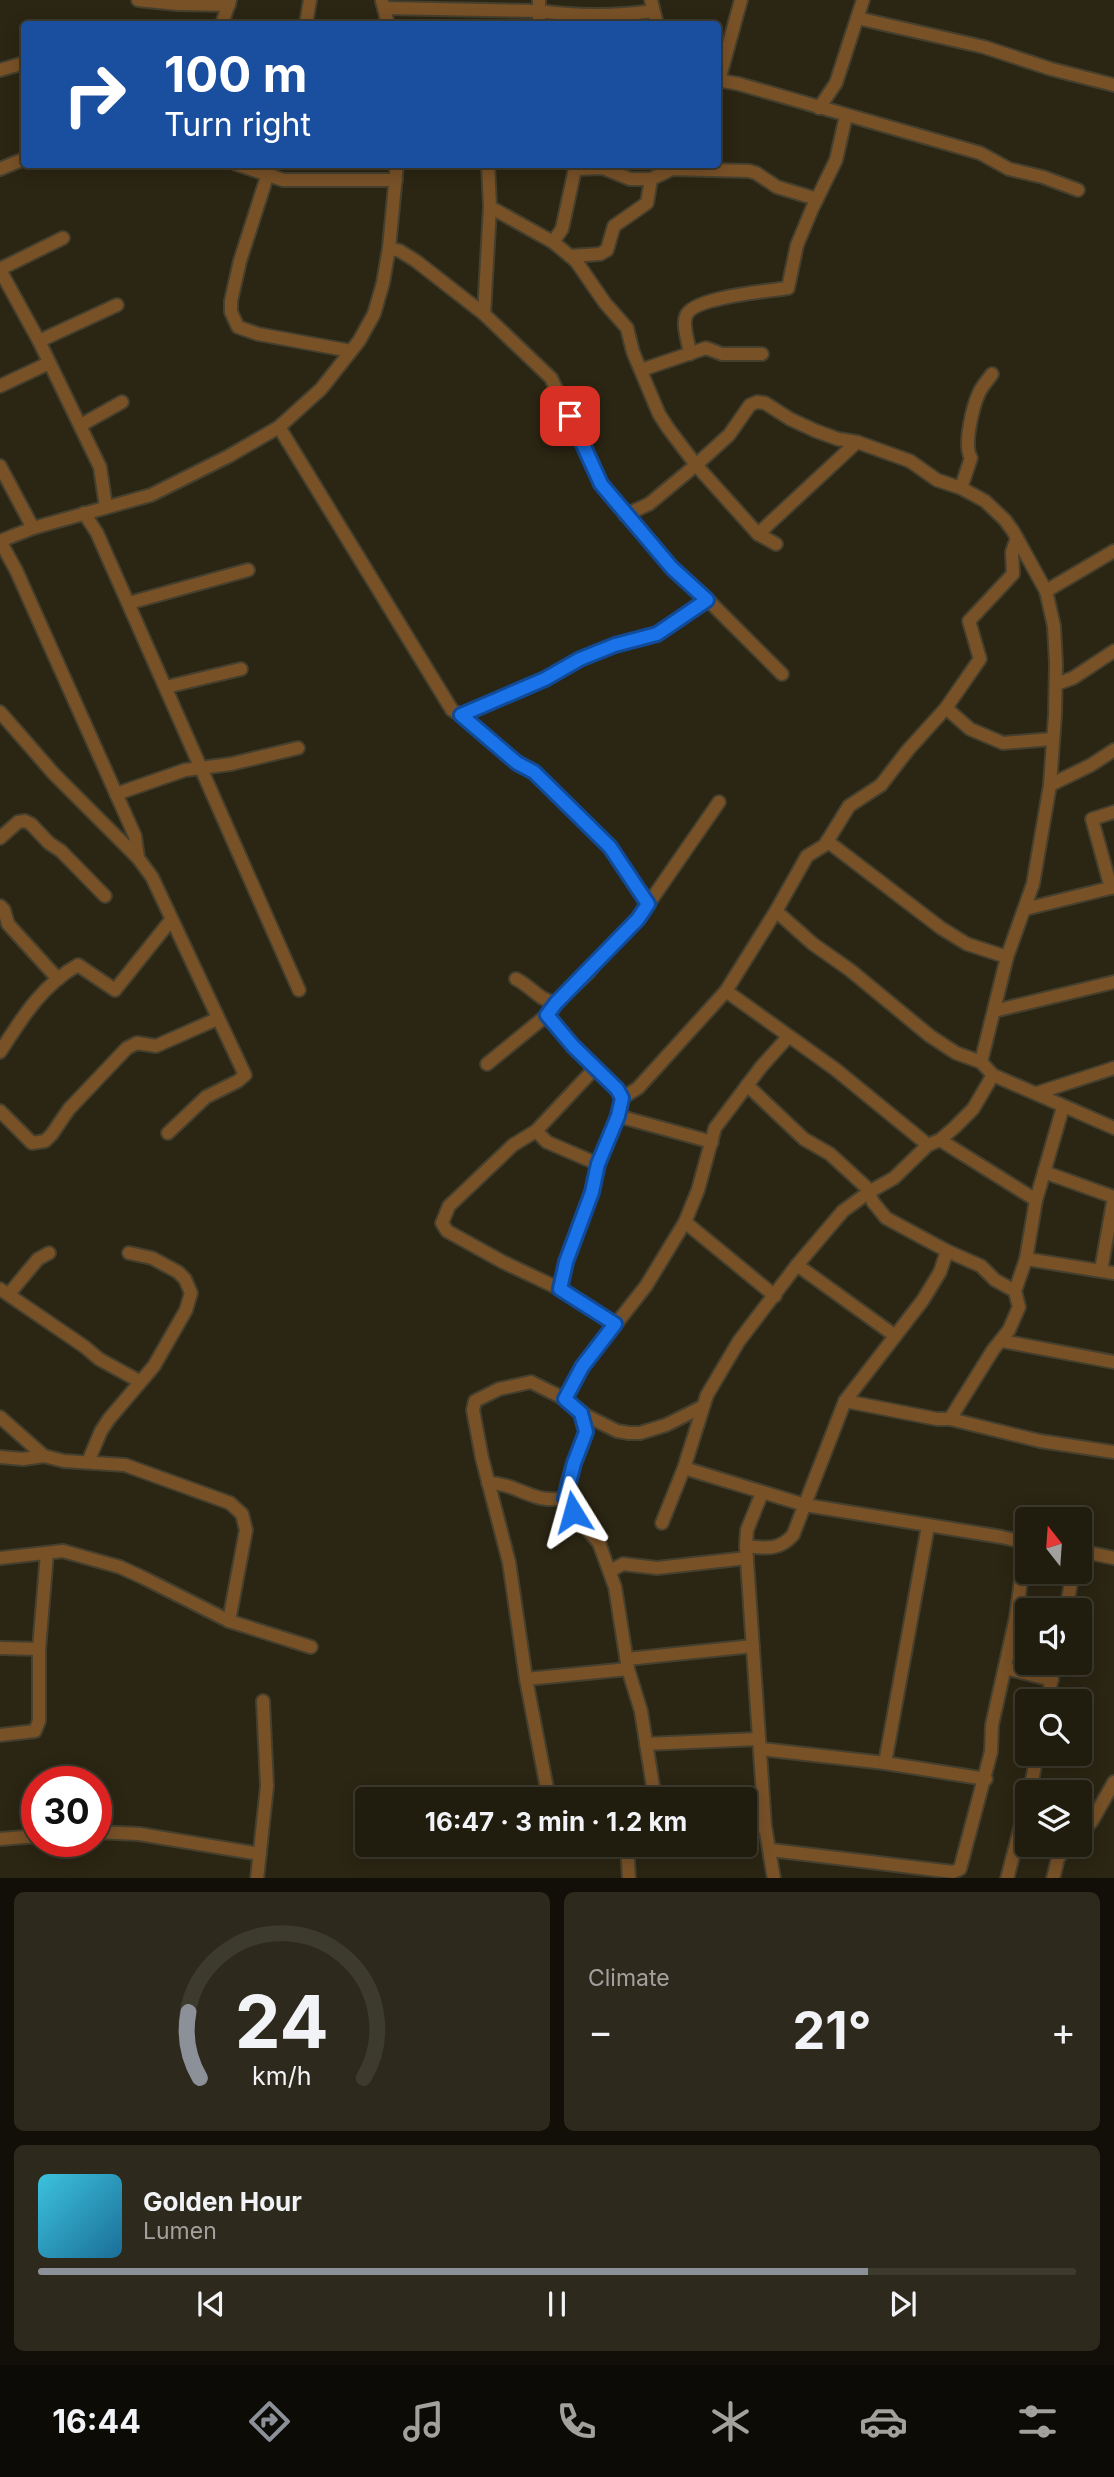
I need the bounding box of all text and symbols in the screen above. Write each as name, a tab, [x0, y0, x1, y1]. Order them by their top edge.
text: 100 m	[164, 45, 308, 104]
icon: right	[49, 49, 140, 140]
text: Turn right	[164, 105, 311, 144]
pin	[540, 386, 600, 446]
icon: arrive	[551, 397, 589, 435]
position arrow	[536, 1475, 610, 1549]
north arrow	[1015, 1507, 1092, 1584]
map controls	[1015, 1507, 1092, 1857]
button: sound	[1015, 1598, 1092, 1675]
button: search	[1015, 1689, 1092, 1766]
speed limit sign: 30	[21, 1766, 112, 1857]
button: layers	[1015, 1780, 1092, 1857]
text: 16:47 · 3 min · 1.2 km	[425, 1806, 687, 1837]
text: Climate	[588, 1964, 670, 1992]
text: 24	[235, 1977, 329, 2066]
text: 21°	[792, 1999, 872, 2062]
text: −	[588, 2008, 613, 2054]
text: +	[1051, 2008, 1076, 2054]
text: km/h	[252, 2060, 312, 2090]
text: Golden Hour	[143, 2186, 302, 2217]
text: Lumen	[143, 2217, 217, 2245]
icon: previous	[192, 2285, 230, 2323]
icon: pause	[538, 2285, 576, 2323]
icon: next	[884, 2285, 922, 2323]
icon: directions	[245, 2397, 294, 2446]
icon: music	[399, 2397, 448, 2446]
icon: phone	[552, 2397, 601, 2446]
icon: climate	[706, 2397, 755, 2446]
icon: car	[859, 2397, 908, 2446]
icon: filters	[1013, 2397, 1062, 2446]
text: 16:44	[52, 2402, 141, 2441]

